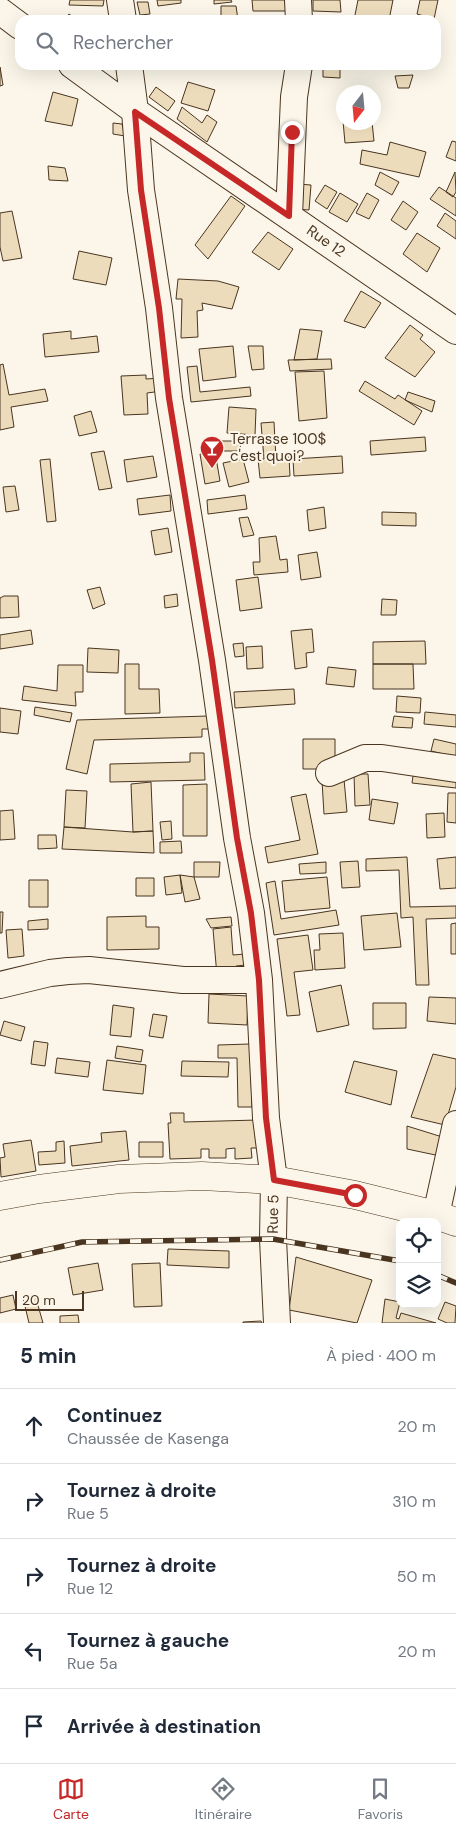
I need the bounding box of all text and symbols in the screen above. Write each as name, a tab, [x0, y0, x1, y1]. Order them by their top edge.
search box	[15, 15, 441, 70]
icon: search	[33, 29, 61, 57]
text: Rechercher	[73, 30, 173, 55]
north arrow	[336, 85, 381, 130]
route end	[281, 121, 304, 144]
street label: Rue 12	[303, 220, 349, 262]
place label: Terrasse 100$ c'est quoi?	[230, 429, 327, 466]
bar icon: Terrasse 100$ c'est quoi?	[199, 435, 225, 469]
route start	[344, 1184, 367, 1207]
street label: Rue 5	[263, 1194, 283, 1234]
map controls	[396, 1218, 441, 1308]
button: locate	[396, 1218, 441, 1263]
button: layers	[396, 1263, 441, 1308]
scale bar	[15, 1288, 84, 1311]
text: 20 m	[22, 1291, 56, 1309]
text: 5 min	[20, 1342, 76, 1370]
text: À pied · 400 m	[326, 1345, 436, 1366]
text: Continuez	[67, 1403, 162, 1428]
icon: ahead	[20, 1412, 48, 1440]
text: 20 m	[397, 1416, 436, 1437]
text: Chaussée de Kasenga	[67, 1428, 229, 1449]
text: Tournez à droite	[67, 1478, 217, 1503]
icon: right	[20, 1487, 48, 1515]
text: 310 m	[392, 1491, 436, 1512]
text: Rue 5	[67, 1503, 109, 1524]
text: Tournez à droite	[67, 1553, 217, 1578]
icon: right	[20, 1562, 48, 1590]
text: 50 m	[397, 1566, 436, 1587]
text: Rue 12	[67, 1578, 113, 1599]
text: Tournez à gauche	[67, 1628, 229, 1653]
icon: left	[20, 1637, 48, 1665]
text: 20 m	[397, 1641, 436, 1662]
text: Rue 5a	[67, 1653, 117, 1674]
icon: arrive	[20, 1712, 48, 1740]
text: Arrivée à destination	[67, 1714, 261, 1739]
tab: Carte	[53, 1775, 89, 1823]
tab: Itinéraire	[195, 1775, 252, 1823]
tab: Favoris	[358, 1775, 403, 1823]

